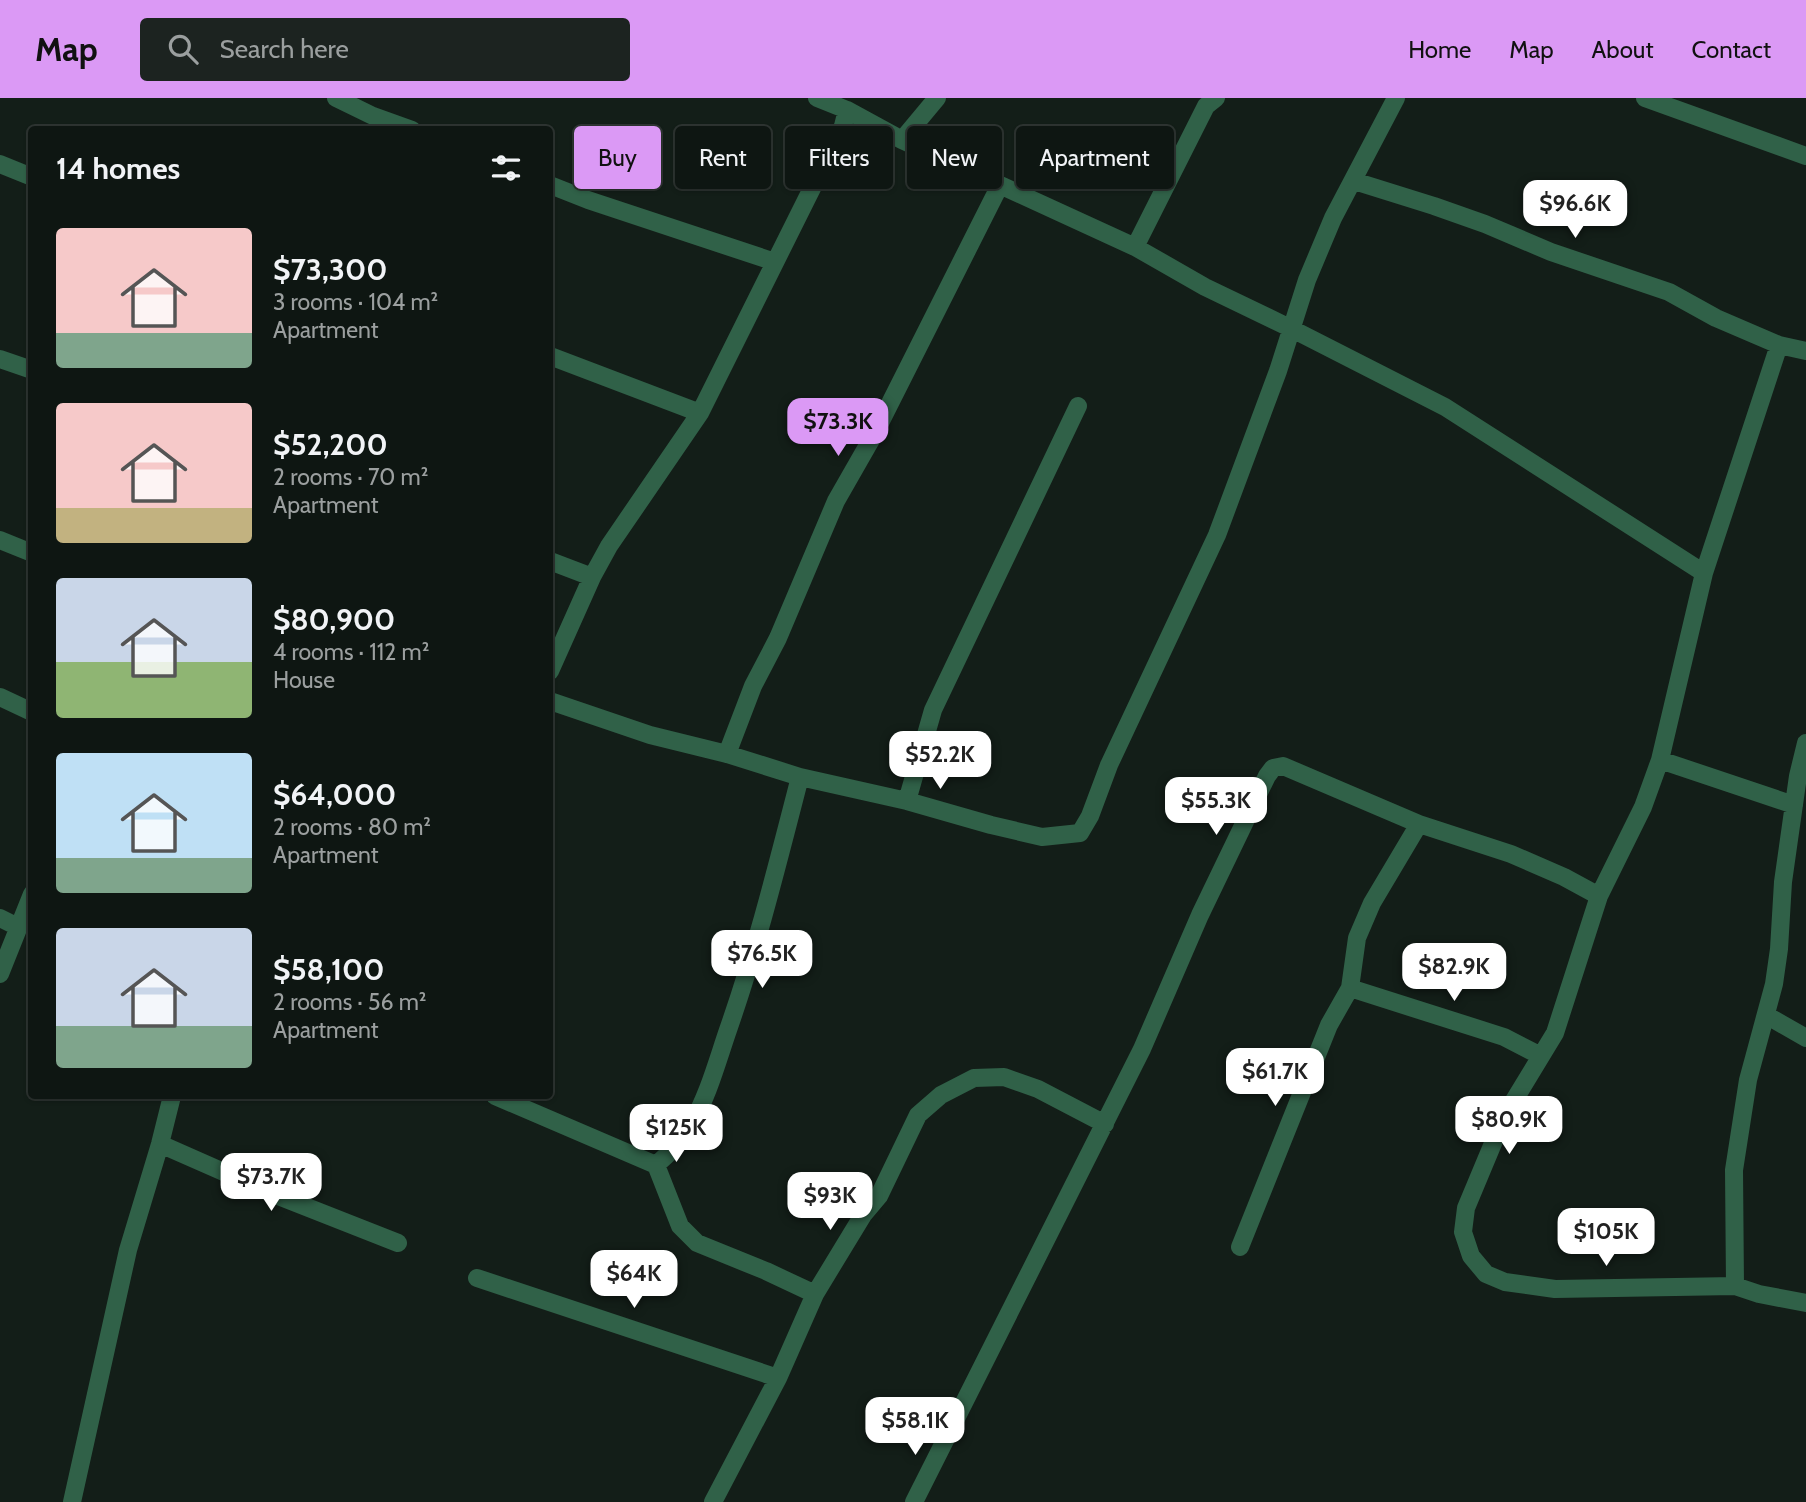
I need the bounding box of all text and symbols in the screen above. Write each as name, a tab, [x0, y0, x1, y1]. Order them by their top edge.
search box	[140, 18, 630, 81]
text: Map	[35, 29, 98, 69]
icon: search	[164, 30, 202, 68]
text: Search here	[220, 33, 349, 65]
text: Home	[1408, 35, 1471, 64]
text: Map	[1509, 35, 1554, 64]
text: About	[1592, 35, 1654, 64]
text: Contact	[1692, 35, 1771, 64]
chip: Buy	[574, 126, 661, 189]
chip: Rent	[675, 126, 771, 189]
chip: Filters	[785, 126, 893, 189]
chip: New	[907, 126, 1002, 189]
chip: Apartment	[1016, 126, 1174, 189]
icon: filters	[487, 149, 525, 187]
text: 14 homes	[56, 150, 180, 187]
pin: $96.6K	[1518, 180, 1632, 240]
text: $96.6K	[1539, 189, 1611, 217]
text: $73,300	[273, 251, 387, 288]
icon: home	[112, 256, 196, 340]
text: 3 rooms · 104 m²	[273, 288, 438, 316]
text: Apartment	[273, 316, 378, 344]
pin: $73.3K	[781, 398, 895, 458]
text: $73.3K	[803, 407, 873, 435]
text: $52,200	[273, 426, 388, 463]
icon: home	[112, 431, 196, 515]
text: 2 rooms · 70 m²	[273, 463, 428, 491]
text: Apartment	[273, 491, 378, 519]
text: $80,900	[273, 601, 395, 638]
icon: home	[112, 606, 196, 690]
text: 4 rooms · 112 m²	[273, 638, 429, 666]
text: House	[273, 666, 335, 694]
pin: $52.2K	[883, 732, 997, 791]
text: $52.2K	[905, 740, 975, 768]
text: $64,000	[273, 776, 396, 813]
pin: $55.3K	[1159, 778, 1273, 837]
icon: home	[112, 781, 196, 865]
text: $55.3K	[1181, 786, 1251, 814]
text: 2 rooms · 80 m²	[273, 813, 431, 841]
text: Apartment	[273, 841, 378, 869]
pin: $76.5K	[705, 930, 819, 990]
text: $76.5K	[727, 939, 797, 967]
pin: $82.9K	[1397, 944, 1511, 1003]
text: $58,100	[273, 951, 384, 988]
text: $82.9K	[1418, 952, 1490, 980]
icon: home	[112, 956, 196, 1040]
text: 2 rooms · 56 m²	[273, 988, 427, 1016]
text: Apartment	[273, 1016, 378, 1044]
pin: $61.7K	[1218, 1048, 1332, 1108]
text: $61.7K	[1242, 1057, 1308, 1085]
pin: $80.9K	[1452, 1096, 1566, 1156]
pin: $125K	[627, 1104, 725, 1164]
text: $80.9K	[1471, 1105, 1547, 1133]
text: $125K	[646, 1113, 706, 1141]
pin: $73.7K	[214, 1154, 328, 1213]
text: $73.7K	[237, 1162, 305, 1190]
pin: $93K	[789, 1172, 871, 1232]
text: $93K	[803, 1181, 857, 1209]
pin: $105K	[1557, 1208, 1655, 1268]
text: $105K	[1574, 1217, 1638, 1245]
pin: $64K	[593, 1250, 675, 1310]
text: $64K	[607, 1259, 661, 1287]
pin: $58.1K	[858, 1398, 972, 1457]
text: $58.1K	[881, 1406, 949, 1434]

